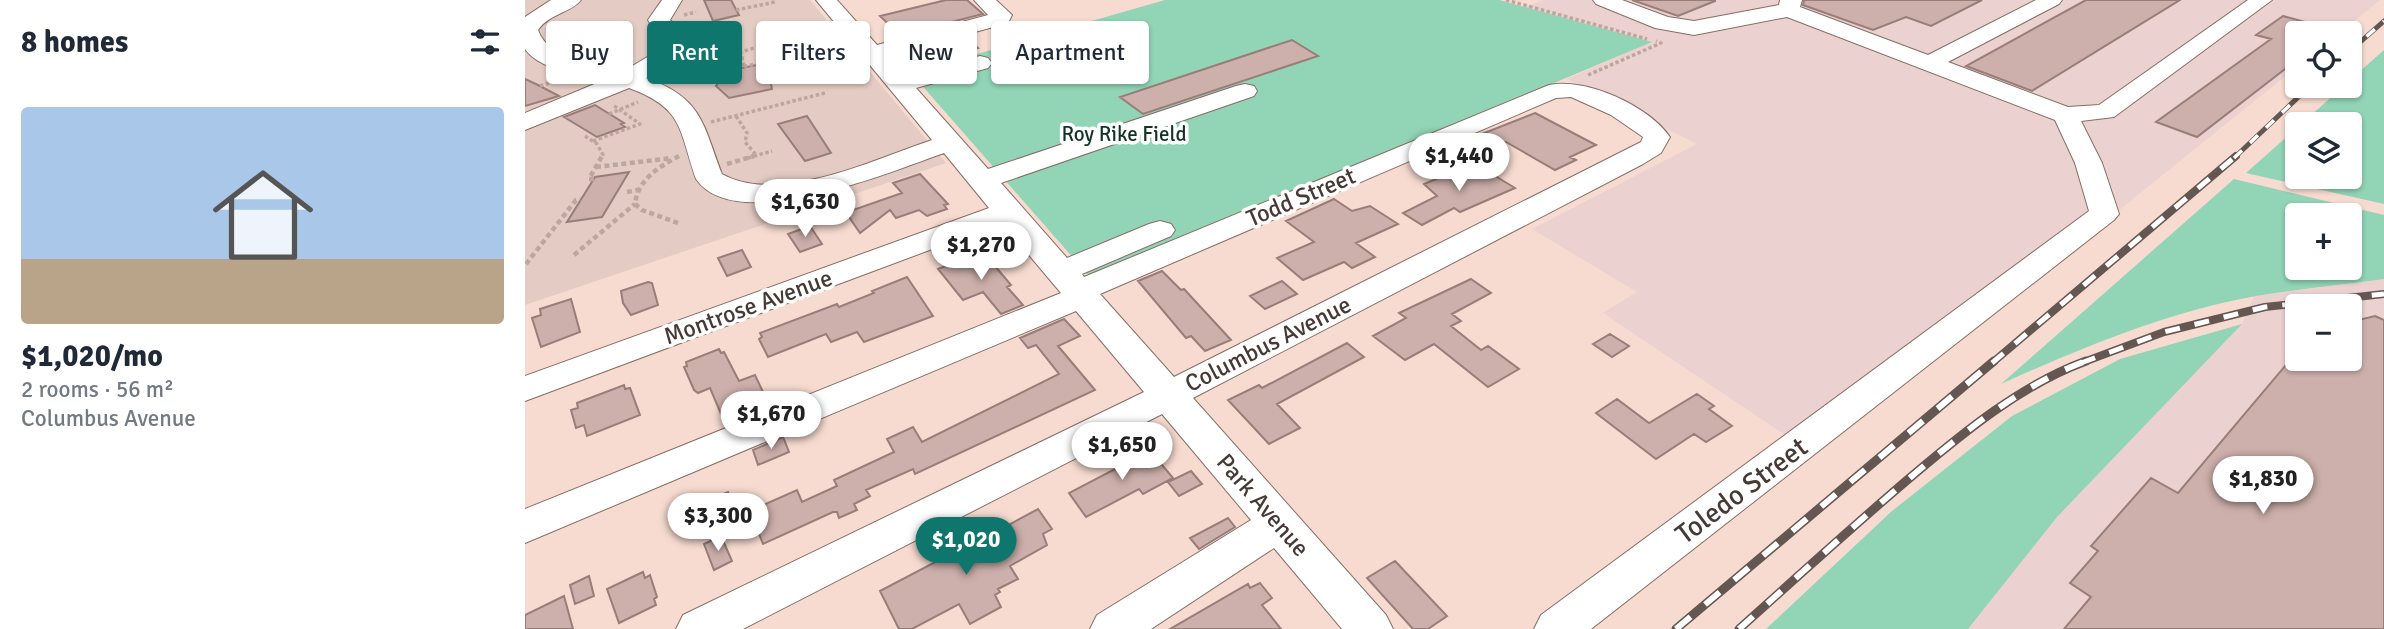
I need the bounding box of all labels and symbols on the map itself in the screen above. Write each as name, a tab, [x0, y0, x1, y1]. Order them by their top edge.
park label: Roy Rike Field	[1061, 121, 1187, 147]
pin: $1,440	[1402, 134, 1516, 193]
street label: Todd Street	[1242, 161, 1360, 233]
pin: $1,630	[748, 180, 862, 239]
pin: $1,270	[924, 222, 1038, 282]
street label: Montrose Avenue	[660, 263, 836, 351]
street label: Columbus Avenue	[1180, 289, 1356, 399]
pin: $1,670	[714, 392, 828, 451]
pin: $1,650	[1065, 422, 1179, 482]
street label: Toledo Street	[1669, 430, 1814, 551]
street label: Park Avenue	[1210, 447, 1316, 563]
pin: $1,830	[2206, 456, 2320, 516]
pin: $3,300	[661, 494, 775, 553]
pin: $1,020	[909, 518, 1023, 577]

